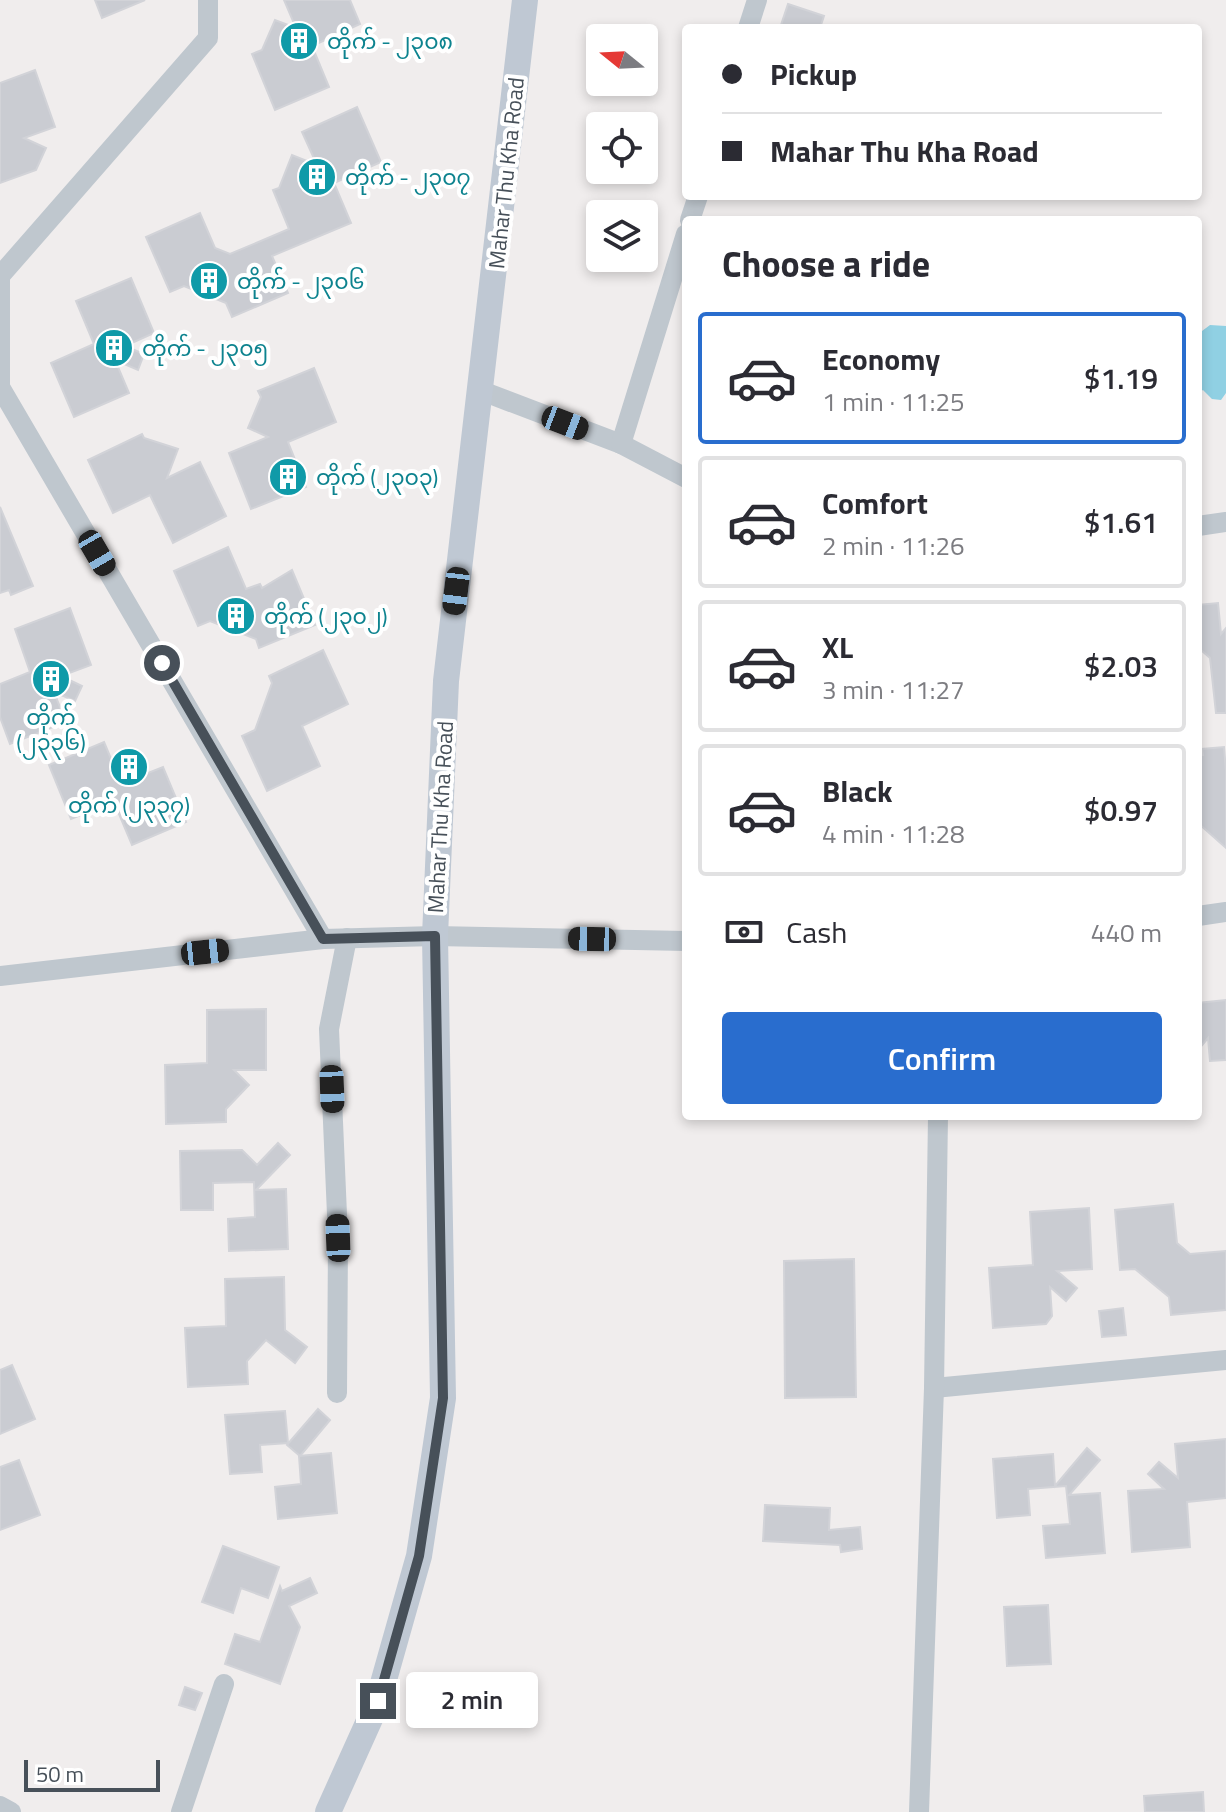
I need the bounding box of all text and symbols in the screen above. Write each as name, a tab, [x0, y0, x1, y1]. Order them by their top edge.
building icon: တိုက် - ၂၃၀၈	[278, 20, 320, 62]
place label: တိုက် - ၂၃၀၈	[327, 24, 453, 59]
north arrow	[586, 24, 658, 96]
map controls	[586, 24, 658, 272]
text: Pickup	[770, 51, 857, 97]
street label: Mahar Thu Kha Road	[479, 75, 533, 271]
button: locate	[586, 112, 658, 184]
text: Mahar Thu Kha Road	[770, 128, 1039, 174]
building icon: တိုက် - ၂၃၀၇	[296, 156, 338, 198]
place label: တိုက် - ၂၃၀၇	[345, 160, 471, 195]
button: layers	[586, 200, 658, 272]
text: Choose a ride	[722, 236, 930, 291]
building icon: တိုက် - ၂၃၀၆	[188, 260, 230, 302]
place label: တိုက် - ၂၃၀၆	[237, 264, 364, 299]
building icon: တိုက် - ၂၃၀၅	[93, 327, 135, 369]
place label: တိုက် - ၂၃၀၅	[142, 331, 268, 366]
text: Economy	[822, 336, 940, 382]
icon: car	[726, 342, 798, 414]
text: $1.19	[1084, 355, 1158, 401]
text: 1 min · 11:25	[822, 382, 965, 421]
car	[538, 403, 592, 443]
building icon: တိုက် (၂၃၀၃)	[267, 456, 309, 498]
place label: တိုက် (၂၃၀၃)	[316, 460, 438, 495]
text: Comfort	[822, 480, 928, 526]
icon: car	[726, 486, 798, 558]
text: $1.61	[1084, 499, 1158, 545]
car	[75, 526, 119, 580]
text: 2 min · 11:26	[822, 526, 965, 565]
car	[441, 566, 471, 616]
building icon: တိုက် (၂၃၀၂)	[215, 595, 257, 637]
place label: တိုက် (၂၃၀၂)	[264, 599, 388, 634]
text: XL	[822, 624, 853, 670]
icon: car	[726, 630, 798, 702]
text: $2.03	[1084, 643, 1158, 689]
route start	[144, 645, 180, 681]
building icon: တိုက် (၂၃၃၆)	[30, 658, 72, 700]
text: 3 min · 11:27	[822, 670, 965, 709]
place label: တိုက် (၂၃၃၆)	[16, 700, 86, 760]
street label: Mahar Thu Kha Road	[418, 720, 462, 914]
building icon: တိုက် (၂၃၃၇)	[108, 746, 150, 788]
text: Black	[822, 768, 893, 814]
icon: car	[726, 774, 798, 846]
text: $0.97	[1084, 787, 1158, 833]
place label: တိုက် (၂၃၃၇)	[68, 788, 190, 823]
text: 4 min · 11:28	[822, 814, 965, 853]
text: Cash	[786, 909, 847, 955]
icon: cash	[722, 910, 766, 954]
text: 440 m	[1091, 913, 1162, 952]
car	[568, 927, 616, 951]
car	[180, 938, 230, 966]
button: Confirm	[722, 1012, 1162, 1104]
car	[319, 1065, 345, 1113]
car	[325, 1214, 351, 1262]
callout: 2 min	[406, 1673, 538, 1729]
text: 2 min	[441, 1680, 503, 1719]
route end	[360, 1683, 396, 1719]
scale bar	[24, 1756, 160, 1792]
text: 50 m	[36, 1757, 84, 1791]

